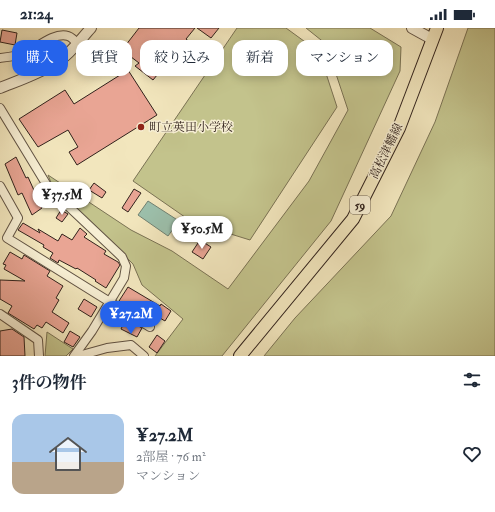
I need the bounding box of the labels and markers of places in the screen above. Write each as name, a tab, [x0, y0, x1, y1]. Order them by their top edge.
place label: 町立英田小学校	[149, 120, 233, 135]
marker: 町立英田小学校	[136, 122, 146, 132]
pin: ¥37.5M	[29, 182, 95, 216]
pin: ¥50.5M	[169, 216, 235, 250]
pin: ¥27.2M	[98, 301, 164, 335]

